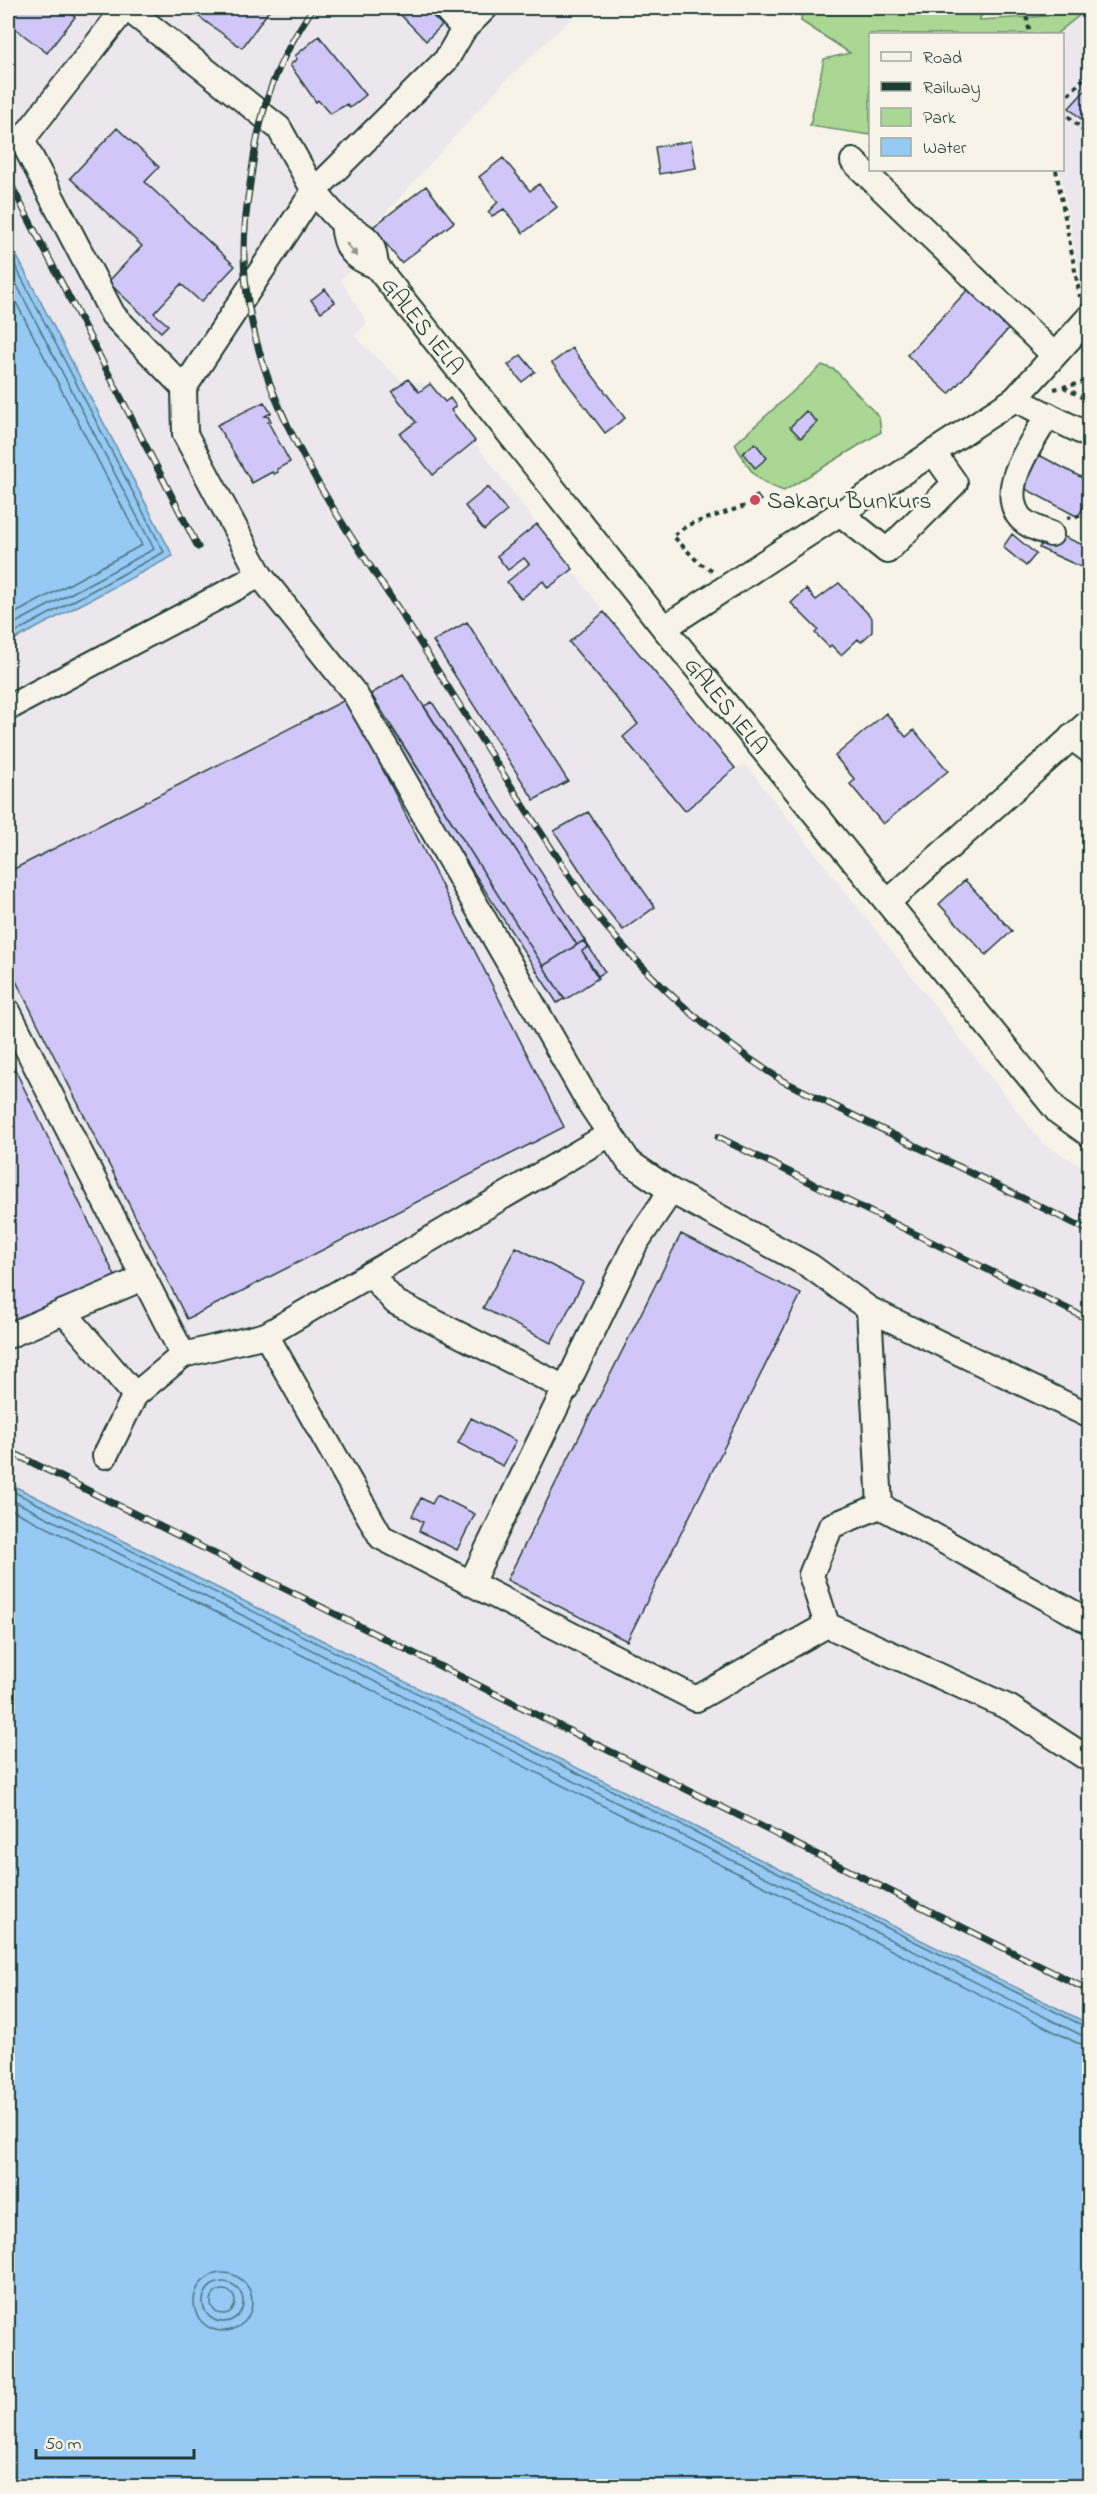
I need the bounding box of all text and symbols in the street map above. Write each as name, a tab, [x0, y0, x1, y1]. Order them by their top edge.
legend	[869, 33, 1064, 171]
text: Road	[923, 46, 962, 72]
text: Railway	[923, 76, 980, 102]
text: Park	[923, 106, 956, 132]
text: Water	[923, 136, 967, 162]
one-way arrow	[345, 242, 358, 258]
street label: GĀLES IELA	[371, 270, 472, 384]
place label: Sakaru Bunkurs	[767, 485, 931, 520]
marker: Sakaru Bunkurs	[748, 493, 762, 507]
street label: GĀLES IELA	[674, 650, 775, 763]
scale bar	[36, 2422, 194, 2460]
text: 50 m	[45, 2432, 82, 2458]

